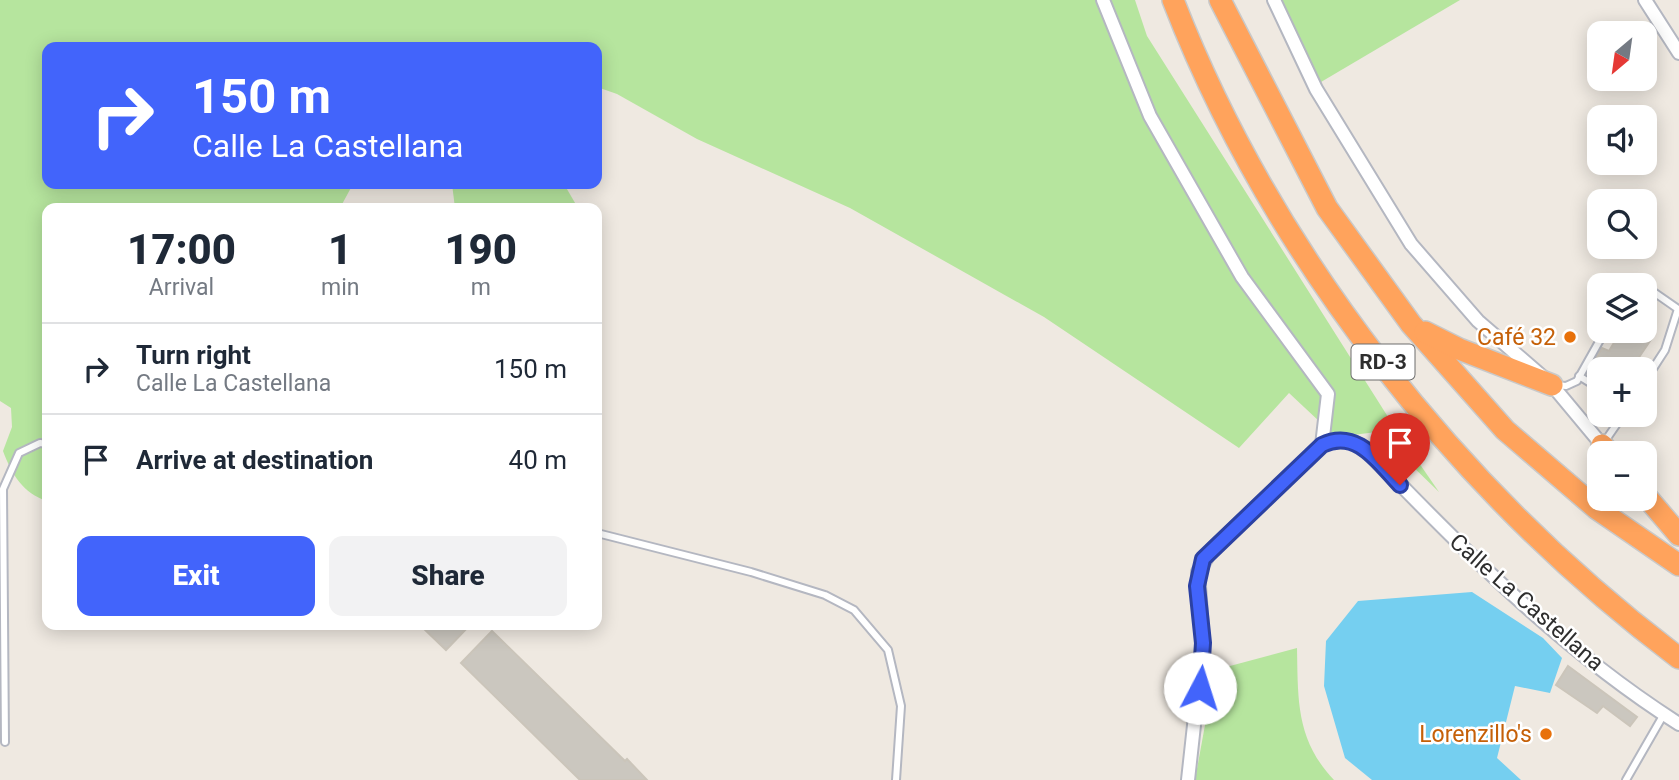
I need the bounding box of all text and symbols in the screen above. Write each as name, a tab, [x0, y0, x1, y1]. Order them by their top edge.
north arrow	[1587, 21, 1657, 91]
map controls	[1587, 21, 1657, 511]
text: 150 m	[192, 68, 331, 125]
icon: right	[77, 70, 168, 161]
button: sound	[1587, 105, 1657, 175]
text: Calle La Castellana	[192, 127, 464, 165]
button: search	[1587, 189, 1657, 259]
text: 17:00	[127, 225, 236, 274]
text: 1	[328, 225, 352, 274]
text: 190	[444, 225, 517, 274]
button: layers	[1587, 273, 1657, 343]
text: Arrival	[149, 274, 214, 301]
text: min	[321, 274, 359, 301]
text: m	[471, 274, 491, 301]
place label: Café 32	[1477, 324, 1556, 351]
marker: Café 32	[1562, 329, 1578, 345]
text: Turn right	[136, 340, 251, 370]
road number: RD-3	[1352, 344, 1414, 380]
icon: right	[77, 350, 115, 388]
text: 150 m	[494, 354, 567, 384]
button: +	[1587, 357, 1657, 427]
text: Calle La Castellana	[136, 370, 331, 397]
pin	[1370, 413, 1430, 485]
icon: arrive	[1381, 424, 1419, 462]
icon: arrive	[77, 441, 115, 479]
button: −	[1587, 441, 1657, 511]
text: Arrive at destination	[136, 445, 373, 475]
text: 40 m	[509, 445, 567, 475]
street label: Calle La Castellana	[1444, 528, 1609, 677]
button: Exit	[77, 536, 315, 616]
button: Share	[329, 536, 567, 616]
position arrow	[1163, 651, 1237, 725]
place label: Lorenzillo's	[1419, 721, 1532, 748]
marker: Lorenzillo's	[1538, 726, 1554, 742]

